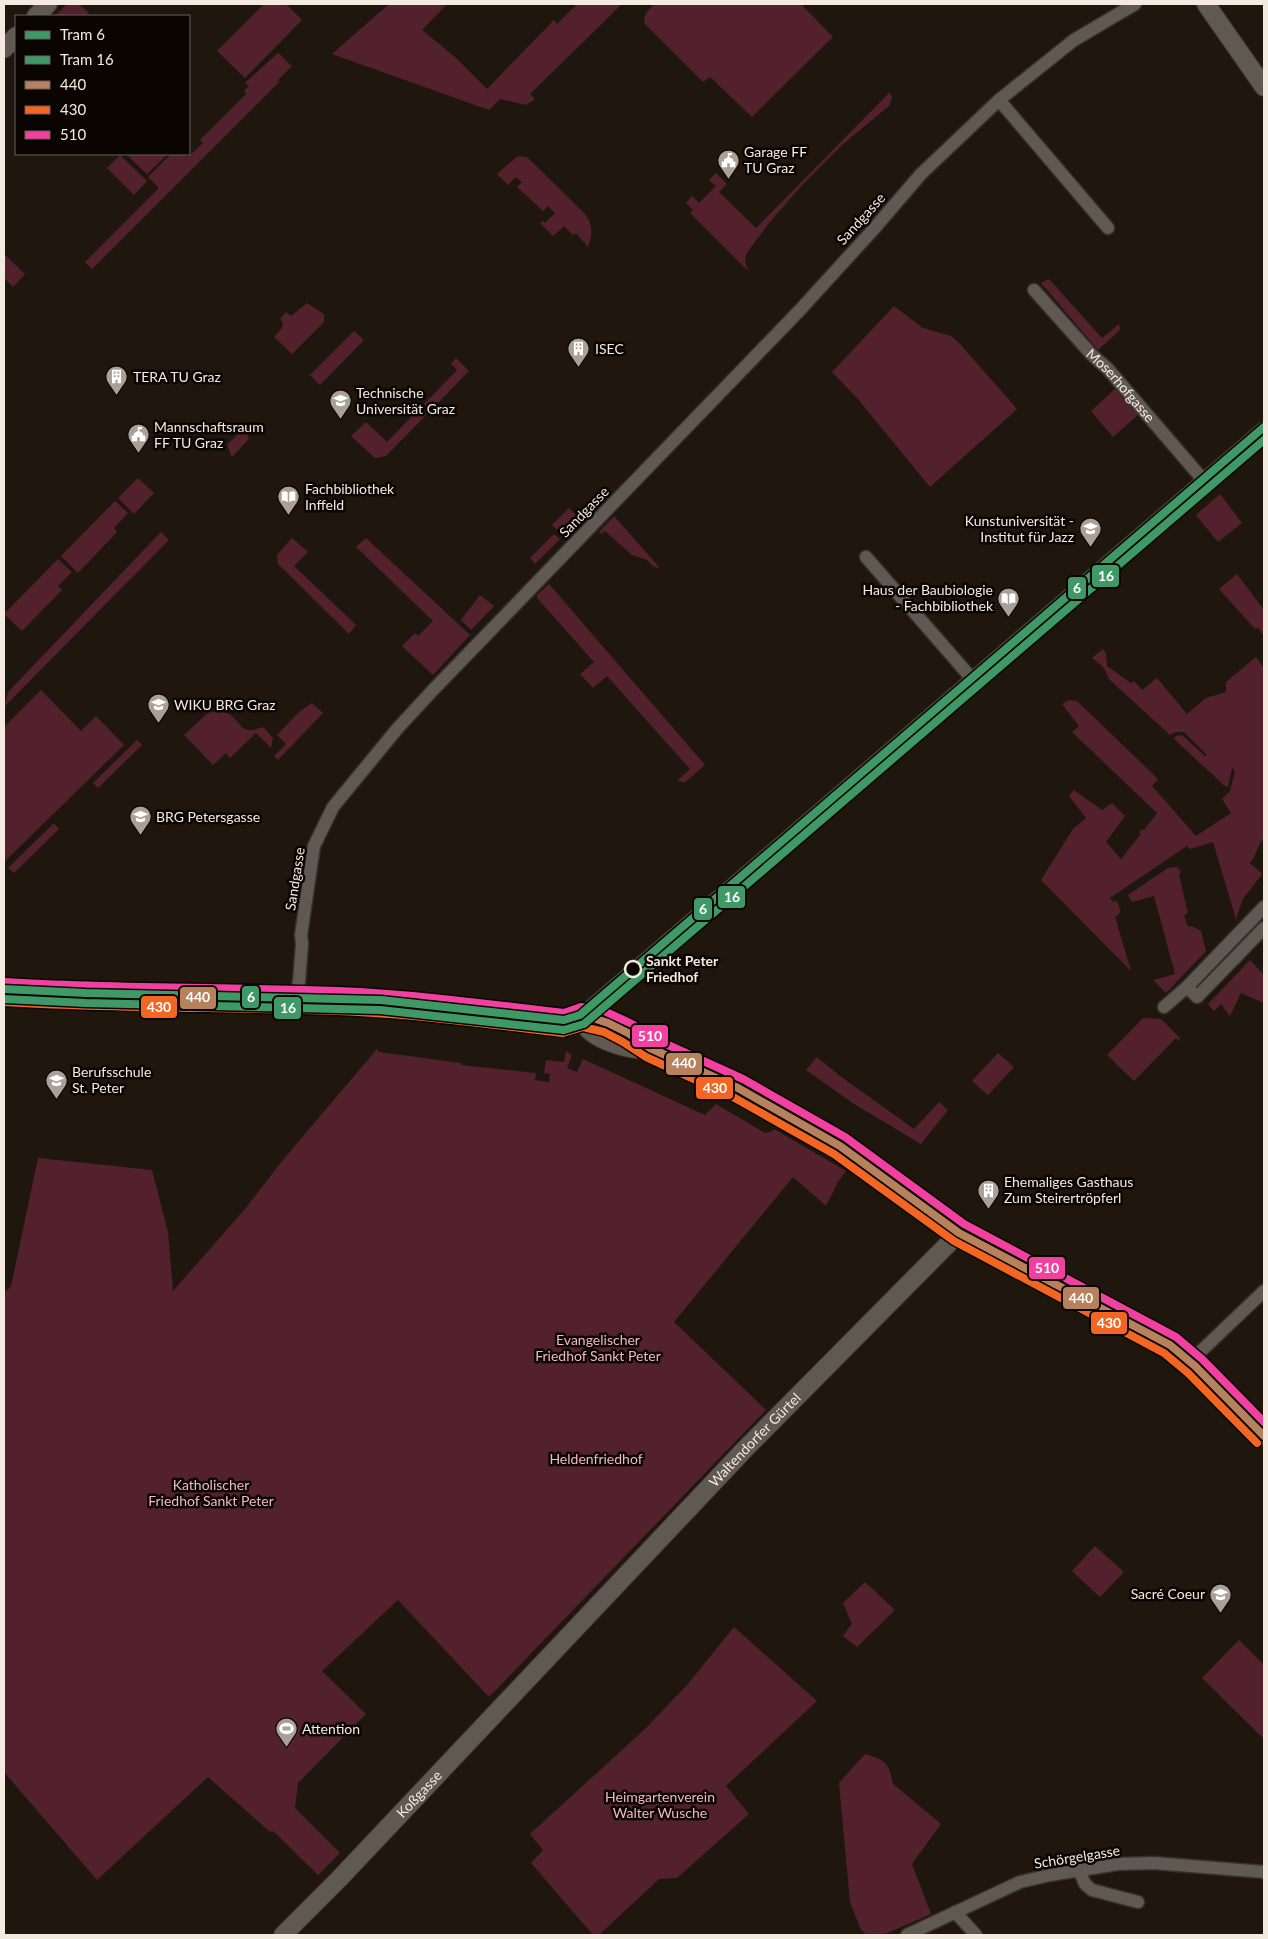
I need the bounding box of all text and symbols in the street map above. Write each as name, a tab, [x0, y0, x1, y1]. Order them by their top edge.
legend	[15, 15, 190, 155]
text: Tram 6	[60, 25, 105, 43]
text: Tram 16	[60, 50, 114, 68]
text: 440	[60, 75, 86, 93]
text: 430	[60, 100, 86, 118]
text: 510	[60, 125, 86, 143]
place label: Garage FF TU Graz	[744, 143, 807, 176]
public building icon: Garage FF TU Graz	[716, 148, 740, 179]
street label: Sandgasse	[833, 189, 888, 248]
building icon: ISEC	[567, 337, 591, 368]
place label: ISEC	[595, 340, 624, 357]
street label: Moserhofgasse	[1083, 345, 1159, 425]
building icon: TERA TU Graz	[105, 365, 129, 396]
place label: TERA TU Graz	[133, 368, 221, 385]
place label: Technische Universität Graz	[356, 384, 455, 417]
school or university icon: Technische Universität Graz	[328, 389, 352, 420]
place label: Mannschaftsraum FF TU Graz	[154, 418, 264, 451]
public building icon: Mannschaftsraum FF TU Graz	[126, 423, 150, 454]
place label: Fachbibliothek Inffeld	[305, 480, 395, 513]
street label: Sandgasse	[555, 483, 612, 541]
library icon: Fachbibliothek Inffeld	[277, 485, 301, 516]
place label: Kunstuniversität - Institut für Jazz	[965, 512, 1074, 545]
school or university icon: Kunstuniversität - Institut für Jazz	[1078, 517, 1102, 548]
line badge: 16	[1091, 564, 1120, 588]
text: 16	[1098, 567, 1114, 584]
line badge: 6	[1067, 576, 1087, 600]
text: 6	[1073, 579, 1081, 596]
place label: Haus der Baubiologie - Fachbibliothek	[862, 581, 994, 614]
library icon: Haus der Baubiologie - Fachbibliothek	[997, 586, 1021, 617]
school or university icon: WIKU BRG Graz	[146, 693, 170, 724]
place label: WIKU BRG Graz	[174, 696, 276, 713]
school or university icon: BRG Petersgasse	[128, 805, 152, 836]
place label: BRG Petersgasse	[156, 808, 260, 825]
street label: Sandgasse	[281, 846, 308, 912]
line badge: 16	[717, 885, 746, 909]
text: 16	[724, 888, 740, 905]
line badge: 6	[693, 897, 713, 921]
text: 6	[699, 900, 707, 917]
place label: Sankt Peter Friedhof	[646, 952, 719, 985]
marker: Sankt Peter Friedhof	[624, 960, 642, 978]
line badge: 6	[241, 985, 260, 1009]
line badge: 440	[179, 986, 217, 1010]
text: 440	[186, 988, 210, 1005]
text: 6	[247, 988, 255, 1005]
line badge: 430	[140, 995, 178, 1019]
line badge: 16	[273, 996, 302, 1020]
text: 430	[147, 998, 171, 1015]
text: 16	[280, 999, 296, 1016]
line badge: 510	[631, 1024, 669, 1048]
text: 510	[638, 1027, 662, 1044]
line badge: 440	[665, 1052, 703, 1076]
text: 440	[672, 1054, 696, 1071]
place label: Berufsschule St. Peter	[72, 1063, 151, 1096]
school or university icon: Berufsschule St. Peter	[44, 1068, 68, 1099]
line badge: 430	[695, 1076, 734, 1100]
text: 430	[703, 1079, 727, 1096]
place label: Ehemaliges Gasthaus Zum Steirertröpferl	[1004, 1173, 1133, 1206]
building icon: Ehemaliges Gasthaus Zum Steirertröpferl	[976, 1178, 1000, 1209]
line badge: 510	[1028, 1256, 1066, 1280]
text: 510	[1035, 1259, 1059, 1276]
line badge: 440	[1062, 1286, 1100, 1310]
text: 440	[1069, 1289, 1093, 1306]
line badge: 430	[1090, 1311, 1128, 1335]
text: 430	[1097, 1314, 1121, 1331]
park label: Evangelischer Friedhof Sankt Peter	[535, 1331, 661, 1364]
street label: Waltendorfer Gürtel	[705, 1389, 804, 1490]
park label: Heldenfriedhof	[549, 1450, 643, 1467]
park label: Katholischer Friedhof Sankt Peter	[148, 1476, 274, 1509]
school or university icon: Sacré Coeur	[1209, 1582, 1233, 1613]
place label: Sacré Coeur	[1131, 1585, 1205, 1602]
sports icon: Attention	[274, 1717, 298, 1748]
place label: Attention	[302, 1720, 360, 1737]
street label: Koßgasse	[393, 1767, 445, 1821]
park label: Heimgartenverein Walter Wusche	[605, 1788, 715, 1821]
street label: Schörgelgasse	[1033, 1841, 1121, 1872]

